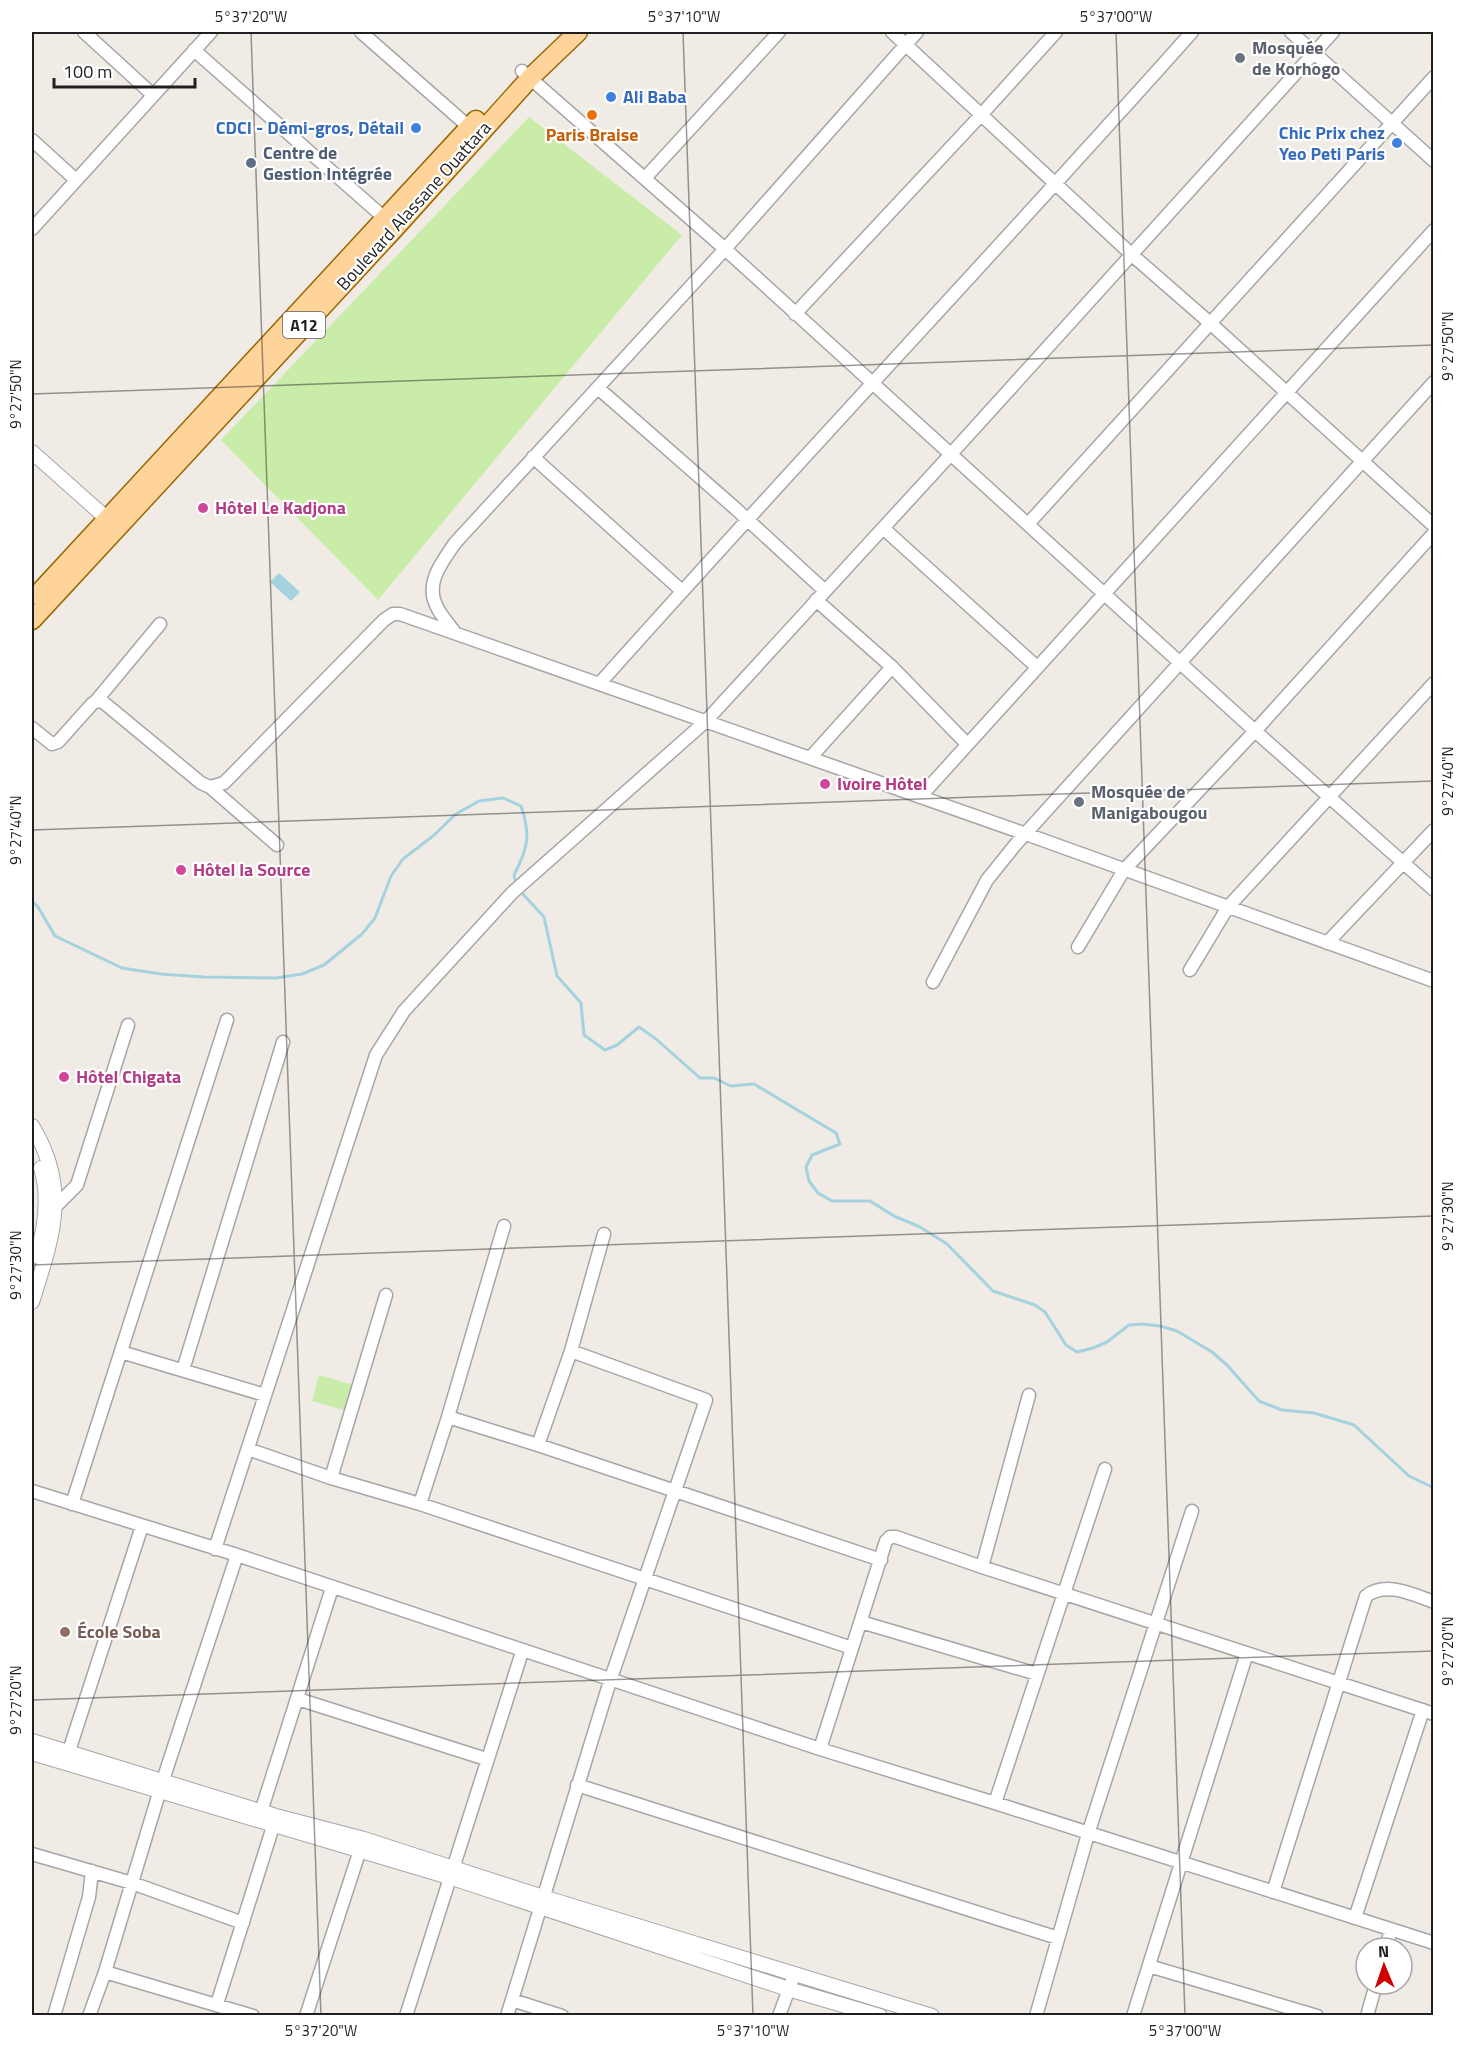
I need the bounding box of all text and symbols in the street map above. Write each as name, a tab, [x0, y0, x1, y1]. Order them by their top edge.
text: 5°37'20"W	[215, 5, 287, 28]
text: 5°37'10"W	[648, 5, 720, 28]
text: 5°37'00"W	[1080, 5, 1152, 28]
place label: Mosquée de Korhogo	[1252, 34, 1340, 82]
scale bar	[54, 51, 195, 89]
marker: Mosquée de Korhogo	[1233, 51, 1247, 65]
text: 100 m	[63, 58, 112, 85]
place label: Ali Baba	[623, 83, 686, 110]
marker: Ali Baba	[604, 90, 618, 104]
marker: Paris Braise	[585, 108, 599, 122]
place label: CDCI - Démi-gros, Détail	[216, 114, 404, 141]
street label: Boulevard Alassane Ouattara	[330, 115, 497, 296]
place label: Chic Prix chez Yeo Peti Paris	[1279, 119, 1385, 167]
marker: CDCI - Démi-gros, Détail	[409, 121, 423, 135]
place label: Paris Braise	[546, 121, 638, 148]
marker: Chic Prix chez Yeo Peti Paris	[1390, 136, 1404, 150]
place label: Centre de Gestion Intégrée	[263, 139, 392, 187]
marker: Centre de Gestion Intégrée	[244, 156, 258, 170]
text: 9°27'50"N	[1436, 311, 1459, 381]
road number: A12	[283, 312, 325, 338]
text: 9°27'50"N	[4, 359, 27, 429]
place label: Hôtel Le Kadjona	[215, 494, 346, 521]
marker: Hôtel Le Kadjona	[196, 501, 210, 515]
text: 9°27'40"N	[1436, 746, 1459, 816]
place label: Ivoire Hôtel	[837, 770, 927, 797]
marker: Ivoire Hôtel	[818, 777, 832, 791]
place label: Mosquée de Manigabougou	[1091, 778, 1208, 826]
text: 9°27'40"N	[4, 795, 27, 865]
marker: Mosquée de Manigabougou	[1072, 795, 1086, 809]
place label: Hôtel la Source	[193, 856, 310, 883]
marker: Hôtel la Source	[174, 863, 188, 877]
place label: Hôtel Chigata	[76, 1063, 181, 1090]
marker: Hôtel Chigata	[57, 1070, 71, 1084]
text: 9°27'30"N	[1436, 1181, 1459, 1251]
text: 9°27'30"N	[4, 1230, 27, 1300]
text: 9°27'20"N	[1436, 1616, 1459, 1686]
place label: École Soba	[77, 1618, 161, 1645]
marker: École Soba	[58, 1625, 72, 1639]
text: 9°27'20"N	[4, 1665, 27, 1735]
north arrow	[1354, 1936, 1414, 1996]
text: N	[1378, 1939, 1389, 1963]
text: 5°37'20"W	[285, 2019, 357, 2042]
text: 5°37'10"W	[717, 2019, 789, 2042]
text: 5°37'00"W	[1149, 2019, 1221, 2042]

